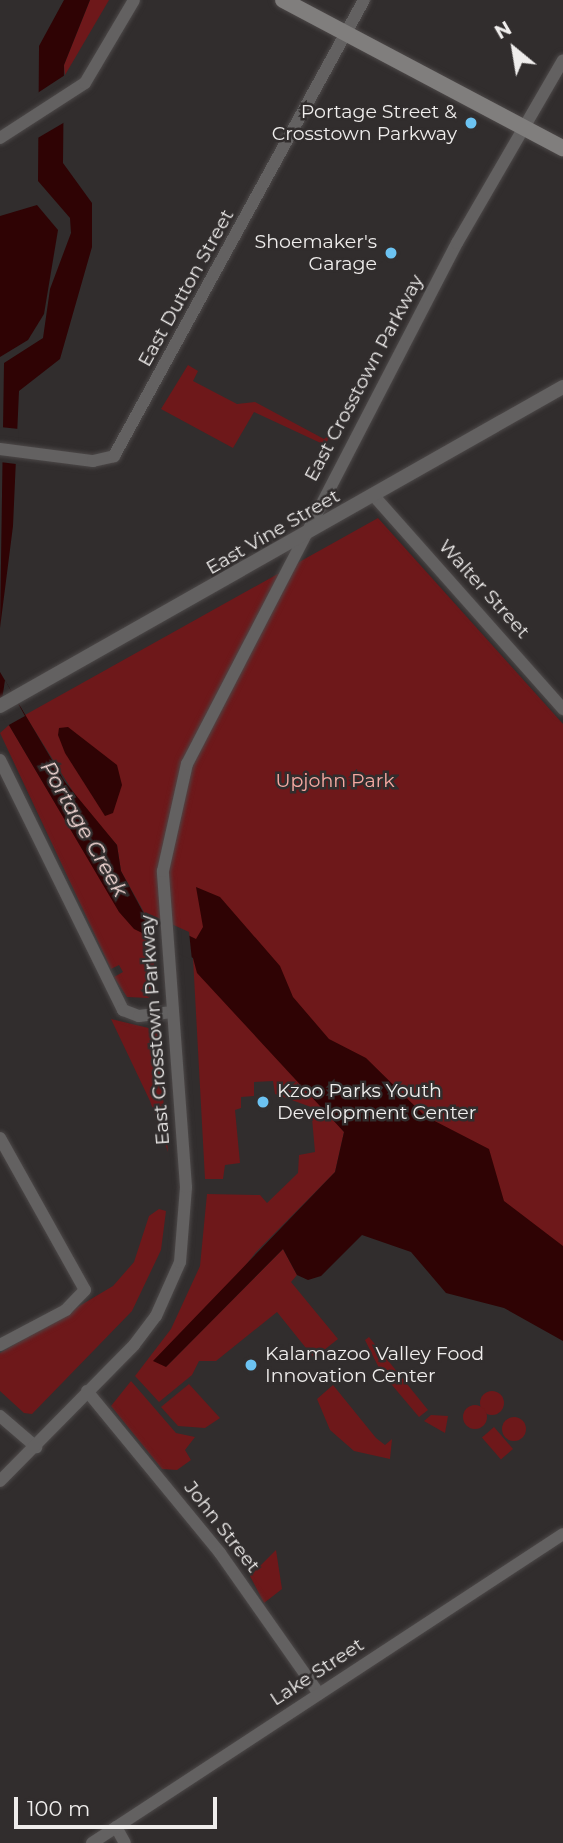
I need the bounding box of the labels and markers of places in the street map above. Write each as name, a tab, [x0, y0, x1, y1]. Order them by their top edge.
place label: Portage Street & Crosstown Parkway	[272, 101, 457, 145]
marker: Portage Street & Crosstown Parkway	[463, 115, 479, 131]
place label: Shoemaker's Garage	[255, 231, 377, 275]
marker: Shoemaker's Garage	[383, 245, 399, 261]
place label: Kzoo Parks Youth Development Center	[277, 1080, 476, 1124]
marker: Kzoo Parks Youth Development Center	[255, 1094, 271, 1110]
place label: Kalamazoo Valley Food Innovation Center	[265, 1343, 484, 1387]
marker: Kalamazoo Valley Food Innovation Center	[243, 1357, 259, 1373]

